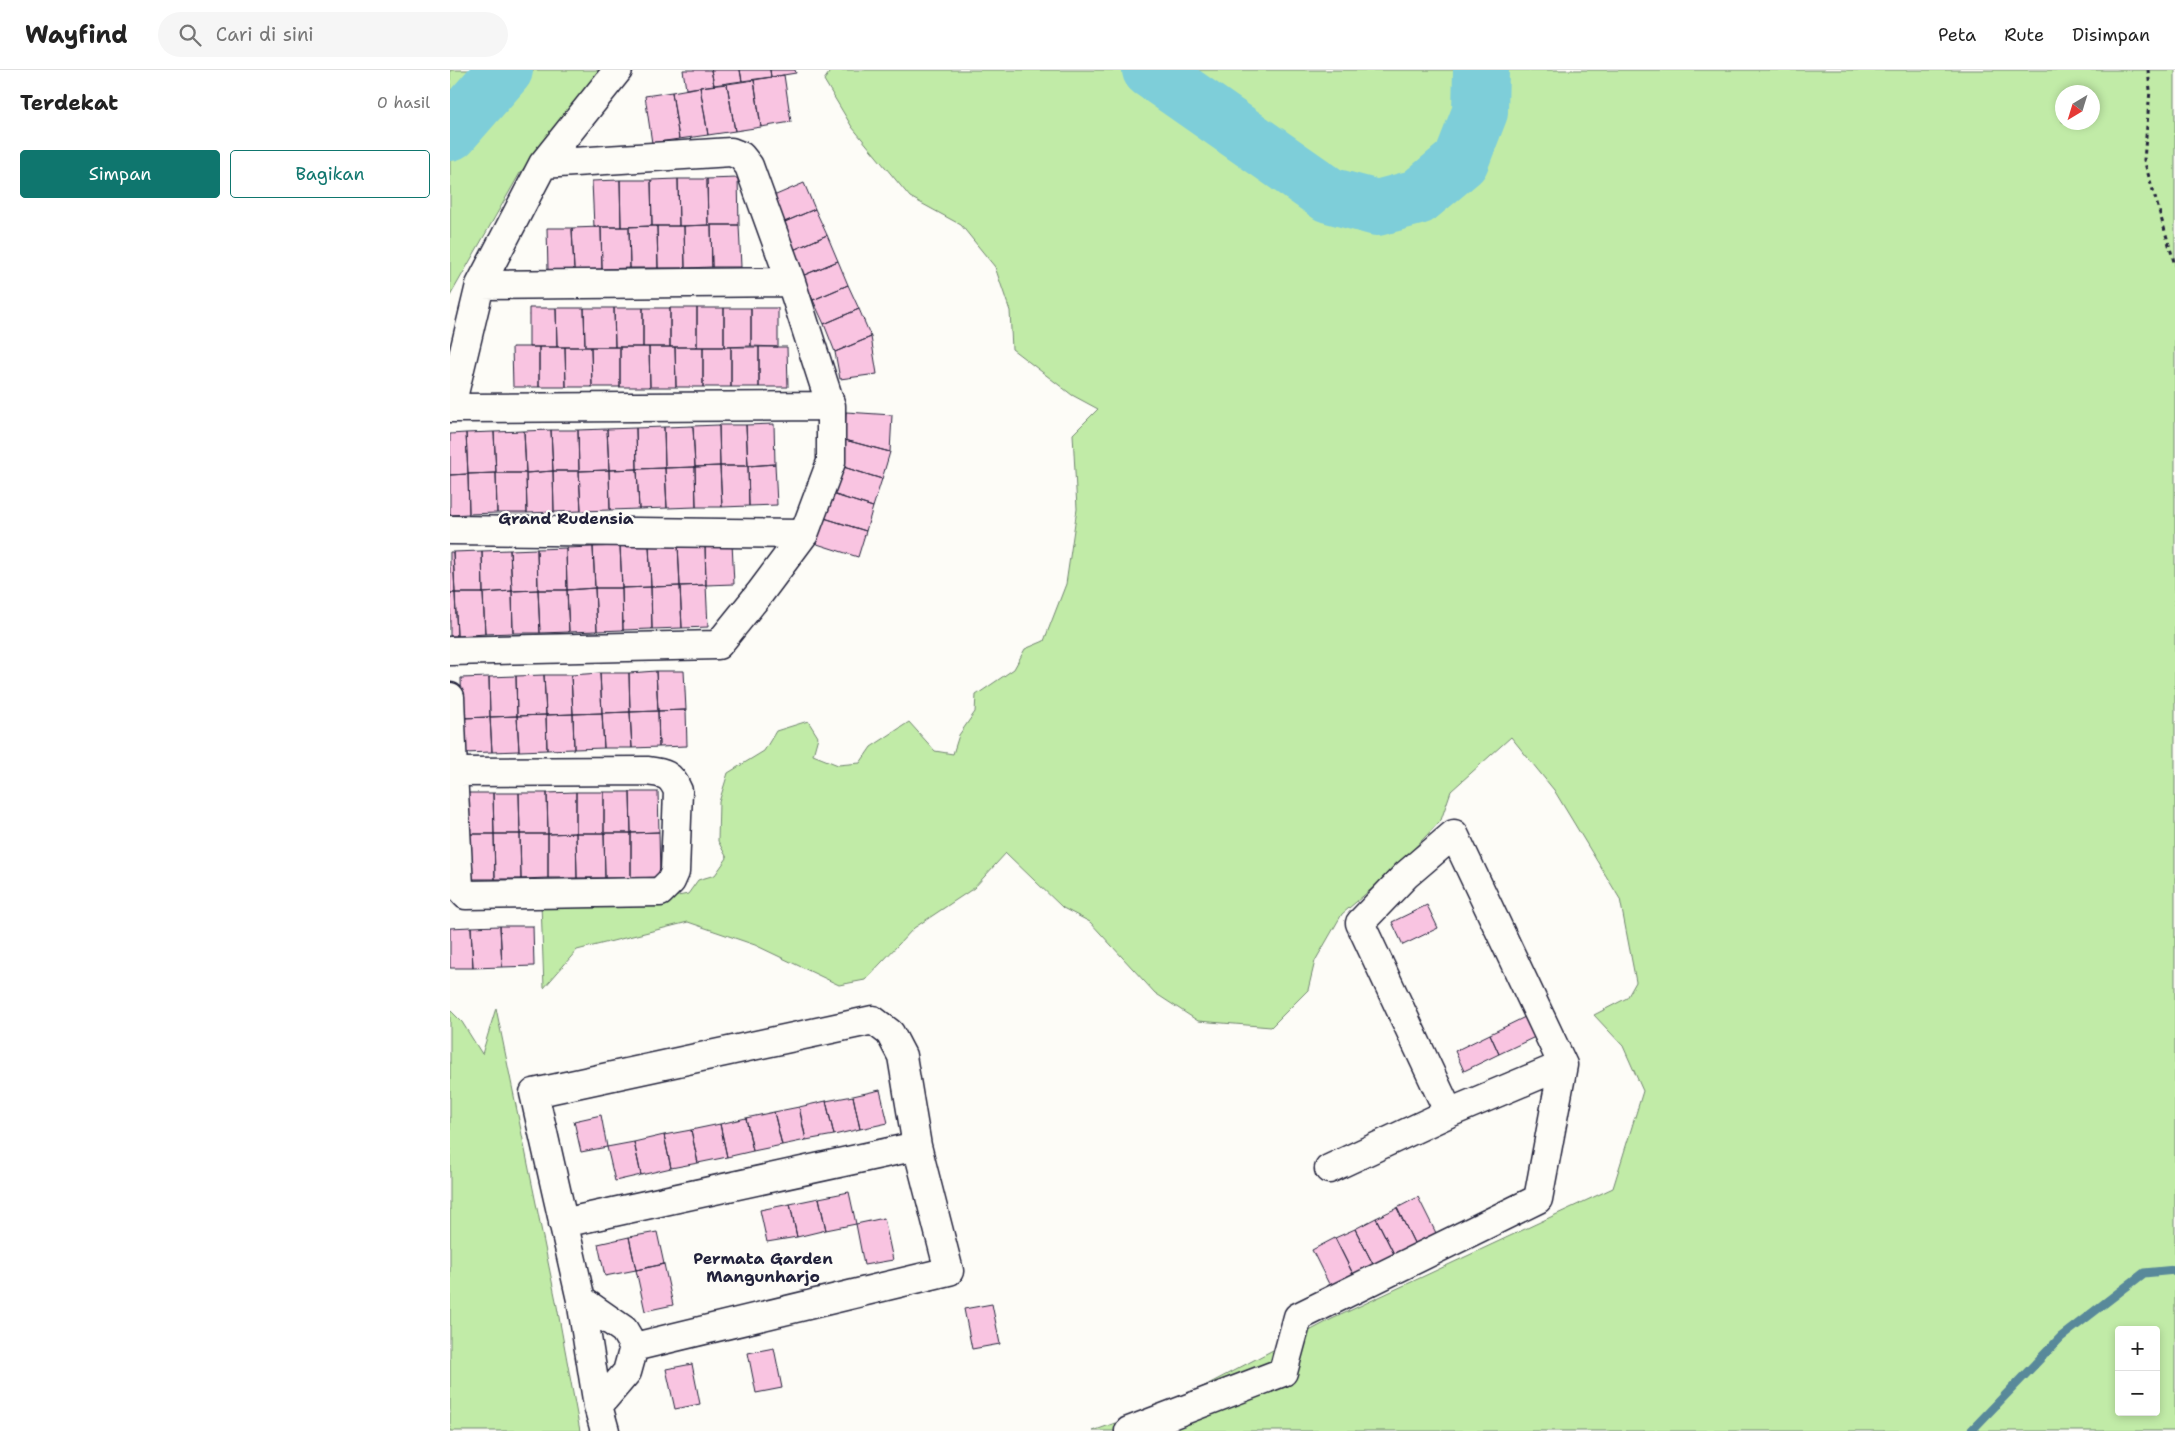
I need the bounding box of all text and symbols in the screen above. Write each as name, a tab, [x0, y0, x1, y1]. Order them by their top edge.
search box	[158, 12, 508, 57]
text: Wayfind	[25, 19, 128, 51]
icon: search	[176, 21, 204, 49]
text: Cari di sini	[216, 22, 314, 47]
text: Peta	[1938, 23, 1976, 47]
text: Rute	[2004, 23, 2044, 47]
text: Disimpan	[2072, 23, 2150, 47]
north arrow	[2055, 85, 2100, 130]
text: Terdekat	[20, 89, 118, 117]
text: 0 hasil	[377, 92, 430, 113]
button: Simpan	[20, 150, 220, 198]
button: Bagikan	[230, 150, 430, 198]
district label: Grand Rudensia	[498, 508, 634, 529]
district label: Permata Garden Mangunharjo	[693, 1248, 833, 1287]
map controls	[2115, 1326, 2160, 1416]
button: +	[2115, 1326, 2160, 1371]
button: −	[2115, 1371, 2160, 1416]

